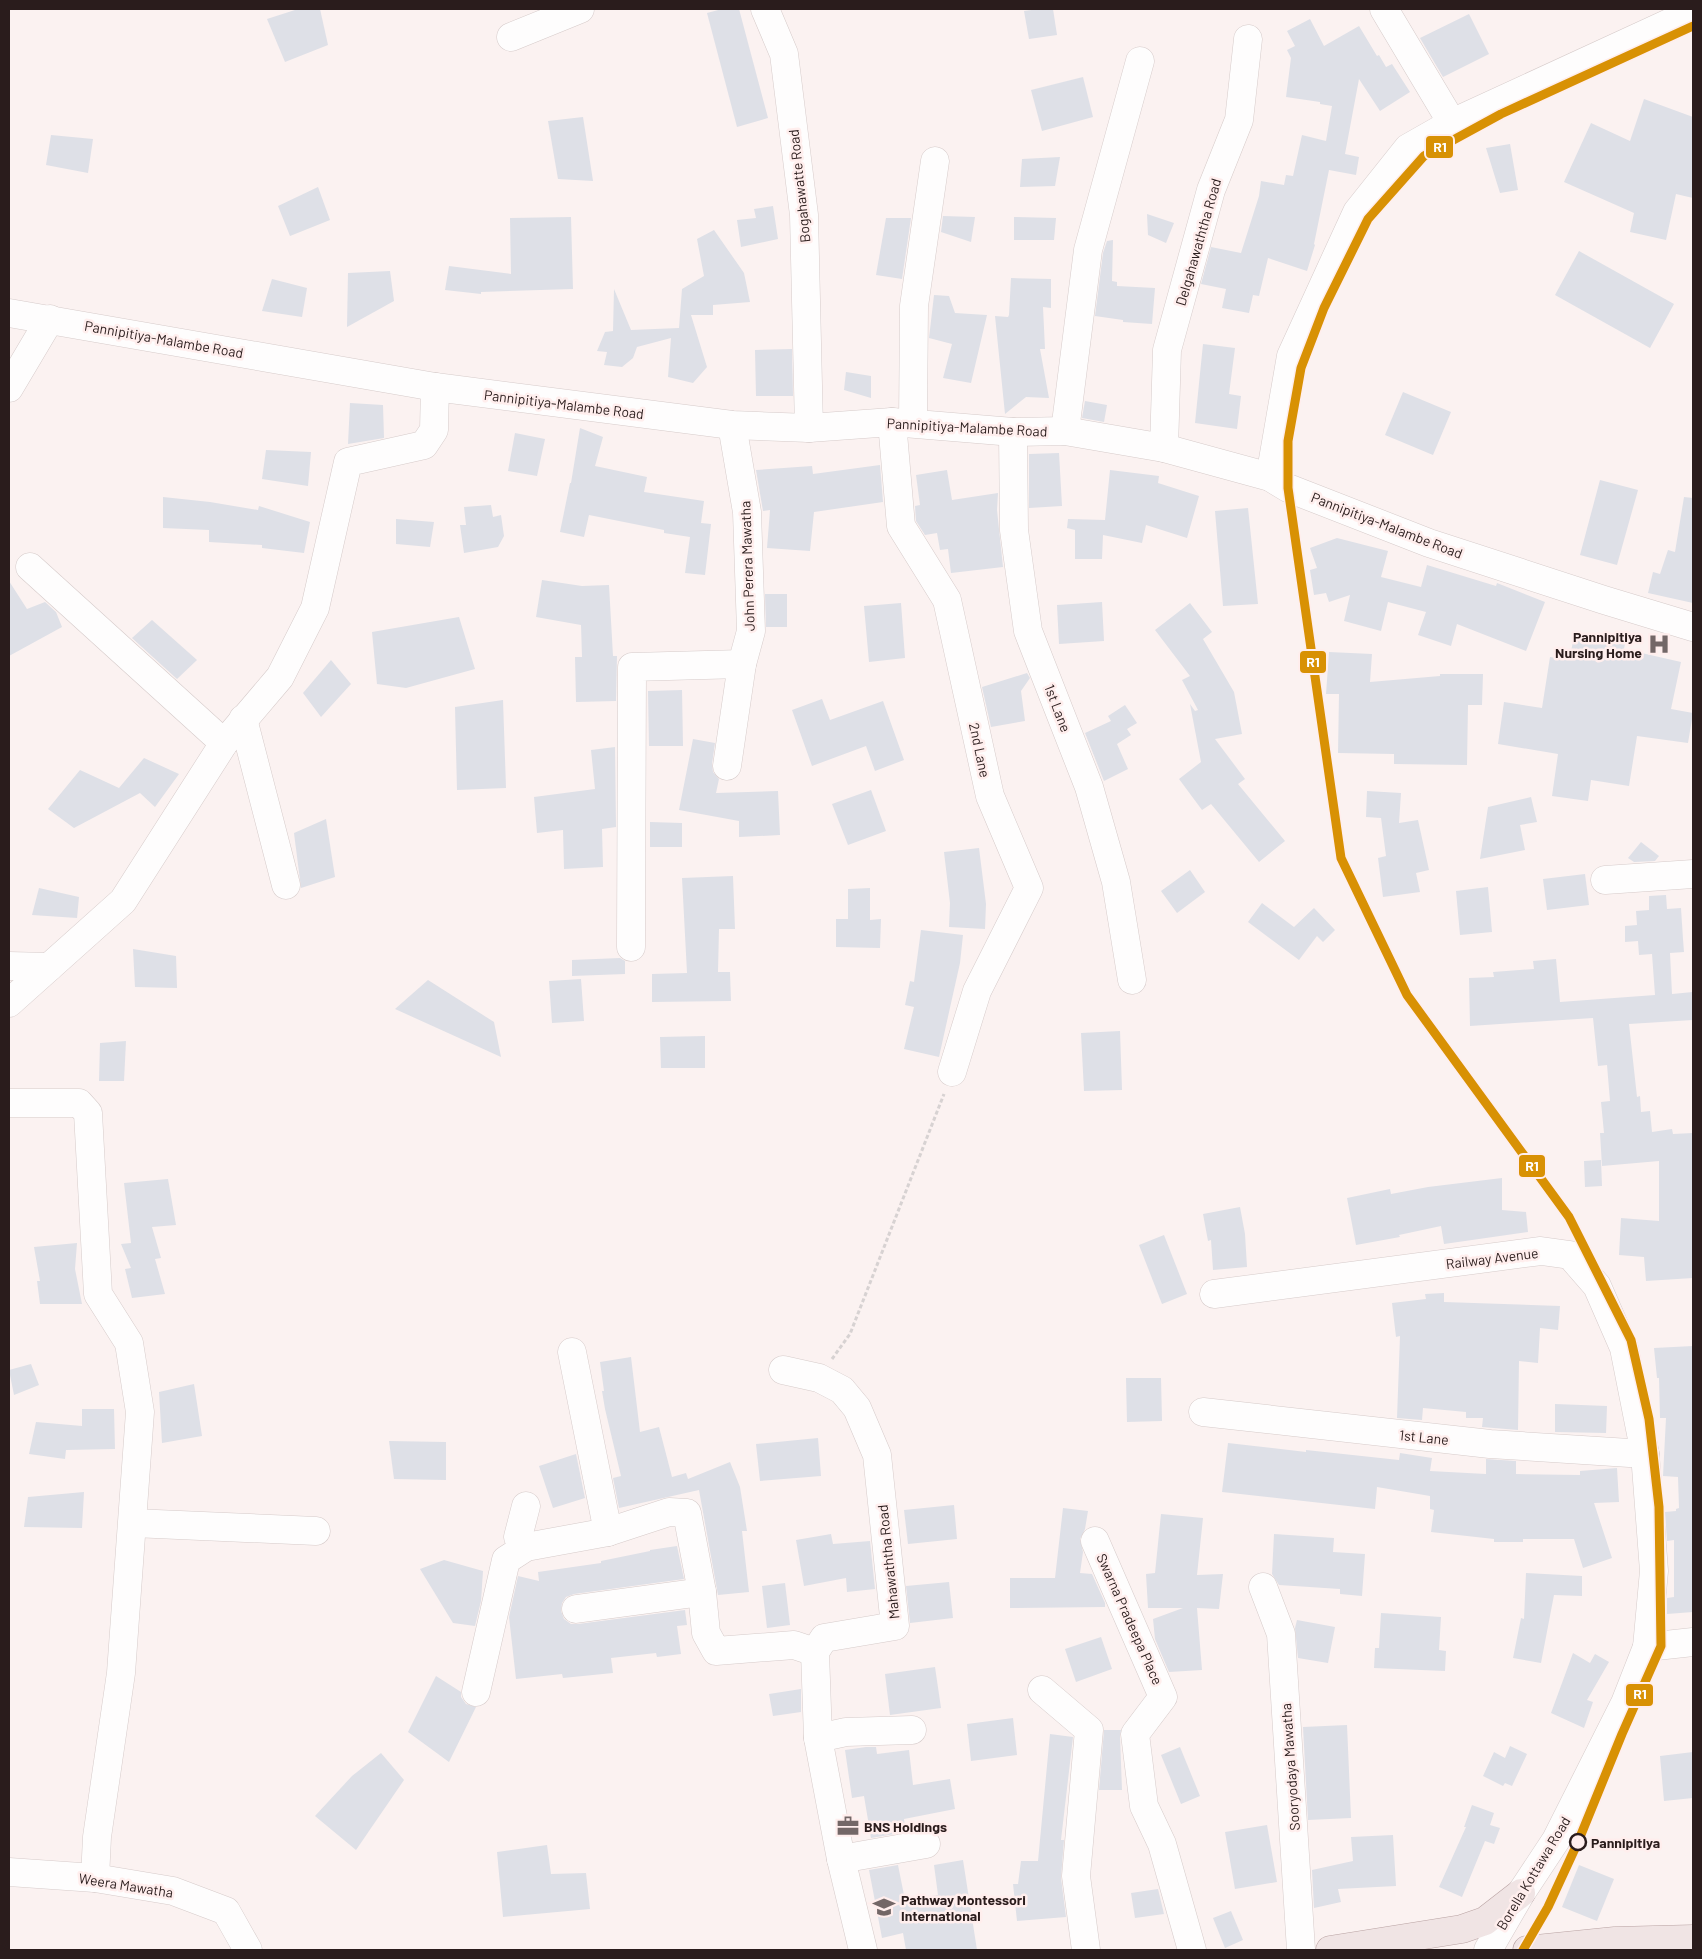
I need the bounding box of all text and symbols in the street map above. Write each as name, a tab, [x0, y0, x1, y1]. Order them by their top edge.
street label: Bogahawatte Road	[785, 128, 813, 244]
line badge: R1	[1425, 135, 1454, 159]
text: R1	[1433, 138, 1447, 155]
street label: Delgahawaththa Road	[1172, 176, 1224, 308]
street label: Pannipitiya-Malambe Road	[83, 317, 245, 361]
street label: Pannipitiya-Malambe Road	[483, 386, 645, 422]
street label: Pannipitiya-Malambe Road	[886, 414, 1048, 440]
street label: Pannipitiya-Malambe Road	[1309, 488, 1465, 562]
street label: John Perera Mawatha	[736, 500, 758, 632]
place label: Pannipitiya Nursing Home	[1555, 628, 1642, 661]
hospital icon: Pannipitiya Nursing Home	[1646, 631, 1672, 657]
line badge: R1	[1299, 650, 1327, 674]
text: R1	[1306, 653, 1320, 670]
street label: 1st Lane	[1041, 682, 1075, 734]
street label: 2nd Lane	[966, 721, 994, 779]
line badge: R1	[1518, 1154, 1546, 1178]
text: R1	[1525, 1157, 1539, 1174]
street label: Railway Avenue	[1445, 1244, 1539, 1272]
street label: 1st Lane	[1398, 1426, 1450, 1448]
street label: Mahawaththa Road	[874, 1504, 902, 1620]
street label: Swarna Pradeepa Place	[1093, 1551, 1167, 1687]
line badge: R1	[1625, 1683, 1654, 1707]
text: R1	[1633, 1685, 1647, 1702]
street label: Sooryodaya Mawatha	[1277, 1703, 1303, 1831]
office icon: BNS Holdings	[835, 1813, 861, 1839]
street label: Borella Kottawa Road	[1492, 1813, 1574, 1933]
place label: BNS Holdings	[864, 1818, 947, 1835]
marker: Pannipitiya	[1569, 1833, 1587, 1851]
place label: Pannipitiya	[1591, 1834, 1660, 1851]
street label: Weera Mawatha	[78, 1869, 174, 1901]
place label: Pathway Montessori International	[901, 1891, 1026, 1924]
school or university icon: Pathway Montessori International	[871, 1894, 897, 1920]

